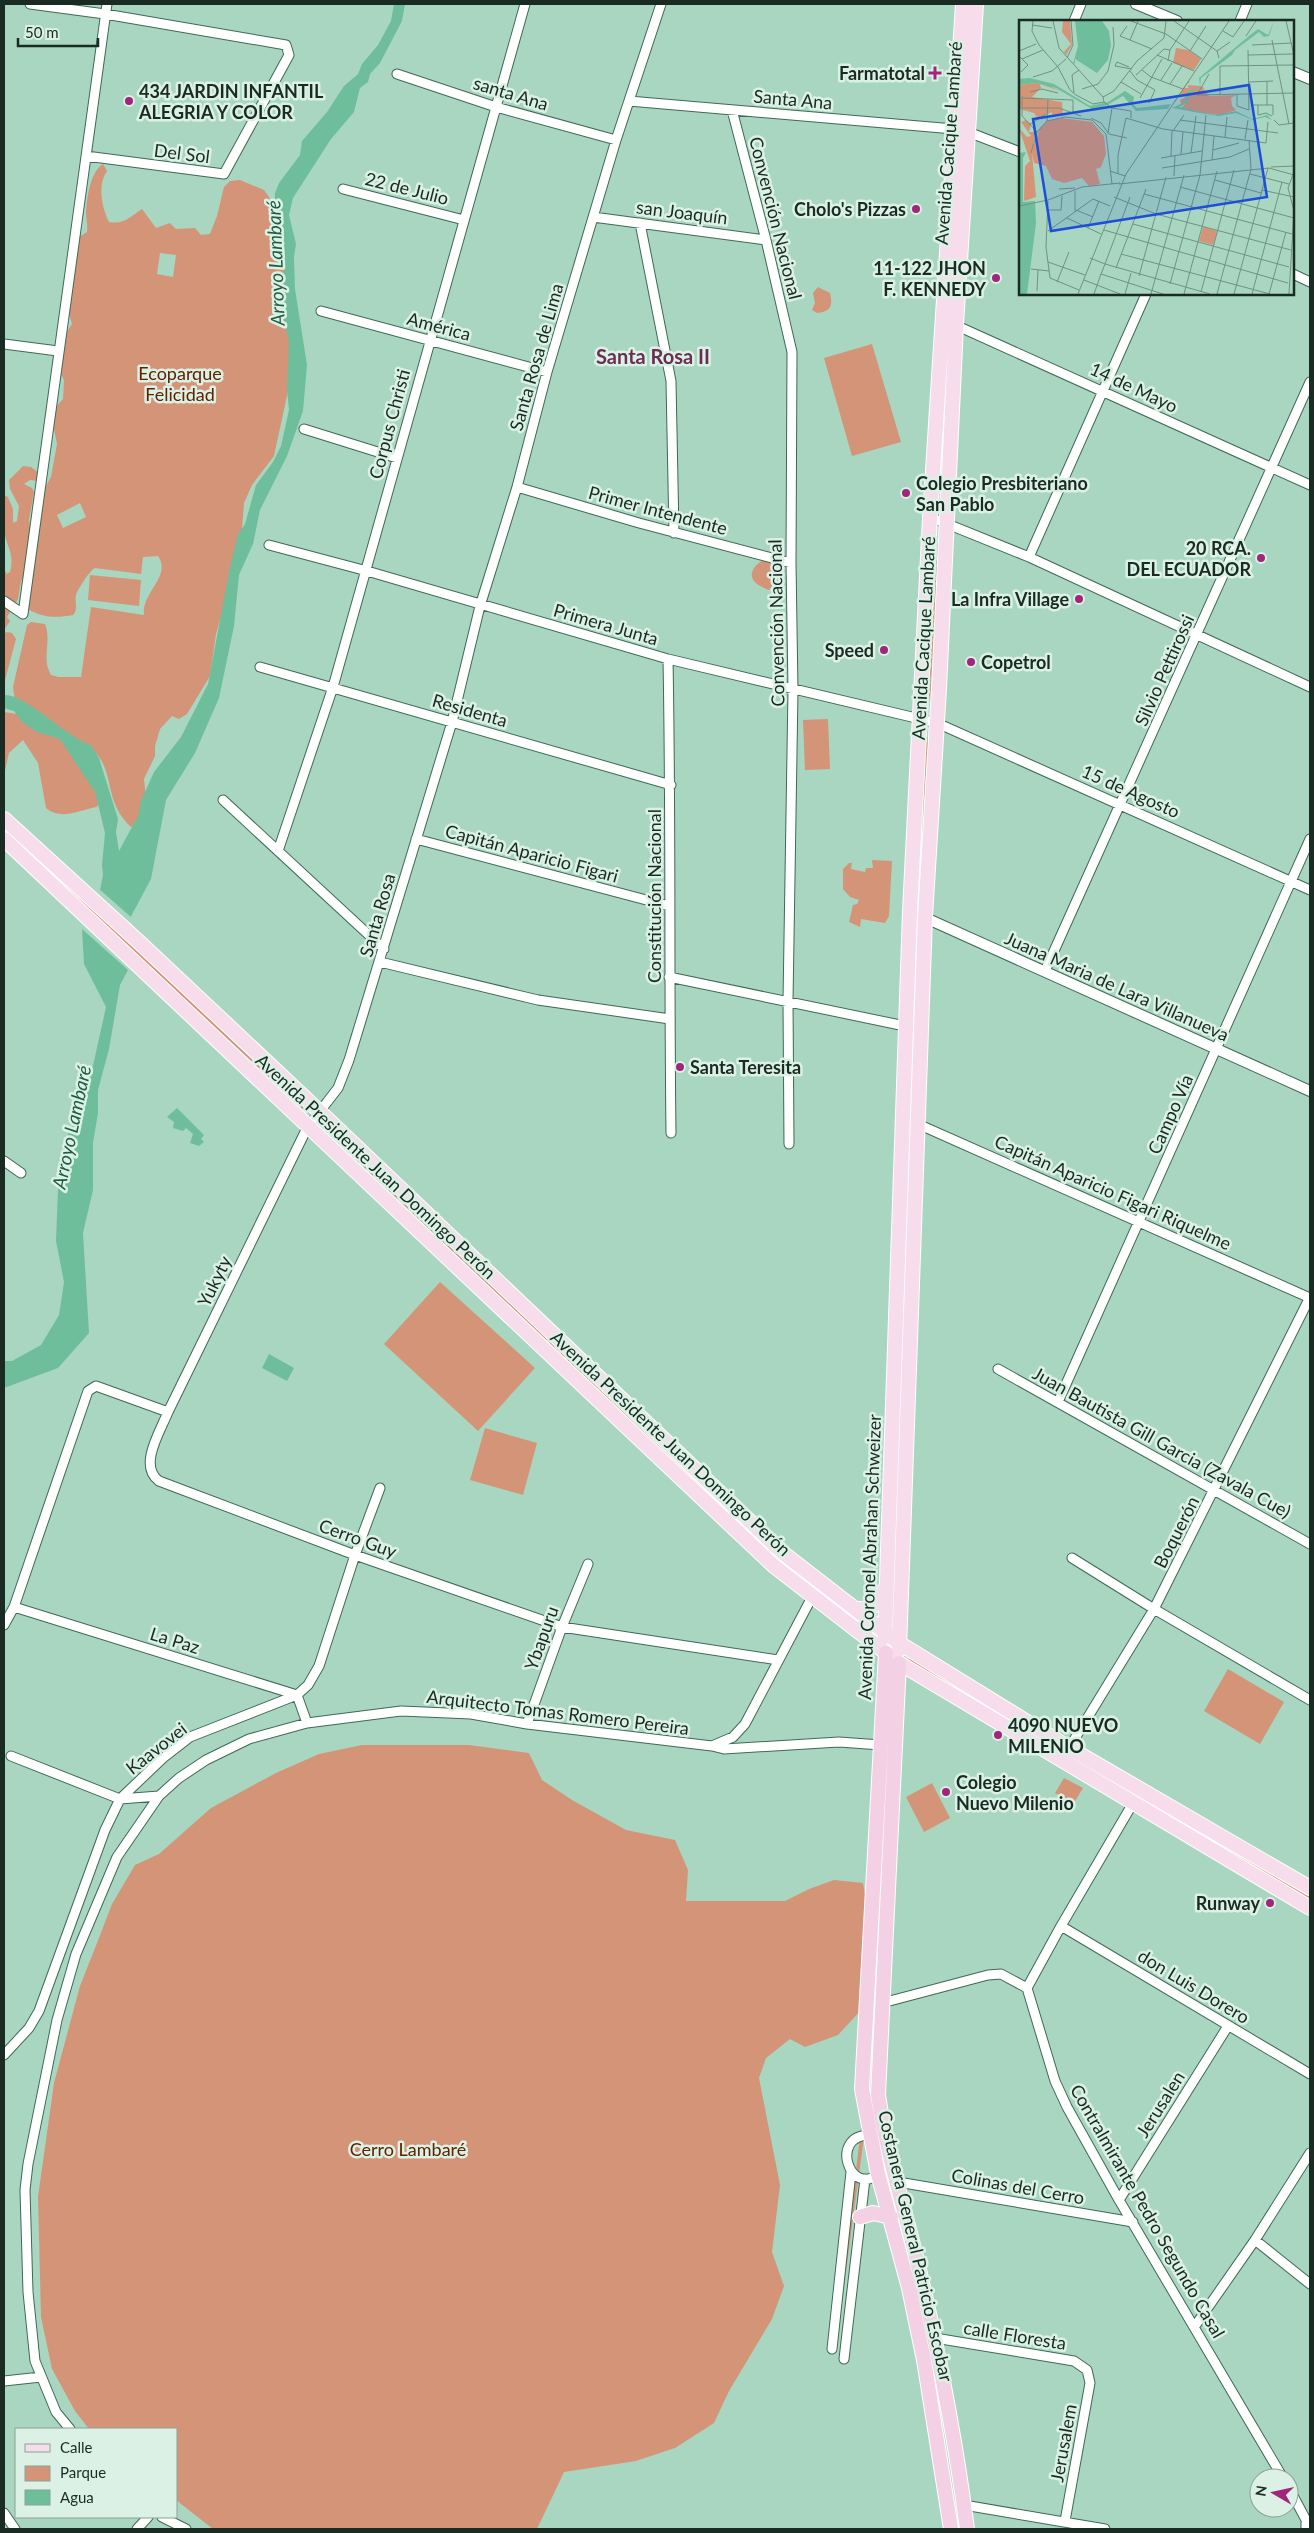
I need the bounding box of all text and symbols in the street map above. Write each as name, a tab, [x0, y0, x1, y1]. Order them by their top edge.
scale bar	[18, 15, 98, 47]
inset map	[1019, 20, 1294, 295]
text: 50 m	[25, 23, 59, 41]
street label: Avenida Cacique Lambaré	[930, 41, 966, 245]
place label: Farmatotal	[839, 62, 925, 84]
marker: Farmatotal	[929, 67, 941, 79]
street label: santa Ana	[471, 71, 551, 115]
place label: 434 JARDIN INFANTIL ALEGRIA Y COLOR	[138, 80, 324, 123]
street label: Santa Ana	[753, 85, 833, 113]
marker: 434 JARDIN INFANTIL ALEGRIA Y COLOR	[123, 95, 135, 107]
street label: Convención Nacional	[745, 134, 807, 302]
street label: Del Sol	[153, 139, 211, 167]
street label: 22 de Julio	[363, 167, 451, 209]
street label: san Joaquín	[635, 195, 729, 229]
place label: Cholo's Pizzas	[794, 198, 906, 220]
water label: Arroyo Lambaré	[261, 200, 289, 327]
marker: Cholo's Pizzas	[910, 203, 922, 215]
place label: 11-122 JHON F. KENNEDY	[873, 257, 986, 300]
marker: 11-122 JHON F. KENNEDY	[990, 272, 1002, 284]
street label: Santa Rosa de Lima	[504, 281, 568, 433]
street label: América	[405, 307, 473, 345]
district label: Santa Rosa II	[596, 344, 710, 368]
street label: 14 de Mayo	[1087, 357, 1181, 417]
park label: Ecoparque Felicidad	[138, 362, 222, 405]
street label: Corpus Christi	[364, 367, 414, 481]
place label: Colegio Presbiteriano San Pablo	[916, 472, 1088, 515]
street label: Primer Intendente	[586, 481, 730, 539]
marker: Colegio Presbiteriano San Pablo	[900, 487, 912, 499]
street label: Avenida Cacique Lambaré	[907, 536, 939, 740]
place label: 20 RCA. DEL ECUADOR	[1126, 537, 1251, 580]
street label: Convención Nacional	[764, 539, 788, 707]
marker: 20 RCA. DEL ECUADOR	[1255, 552, 1267, 564]
place label: La Infra Village	[951, 588, 1069, 610]
marker: La Infra Village	[1073, 593, 1085, 605]
street label: Primera Junta	[551, 599, 661, 649]
street label: Silvio Pettirossi	[1130, 611, 1198, 729]
place label: Speed	[825, 639, 874, 661]
marker: Speed	[878, 644, 890, 656]
place label: Copetrol	[981, 651, 1051, 673]
marker: Copetrol	[965, 656, 977, 668]
street label: Residenta	[430, 689, 510, 731]
street label: 15 de Agosto	[1079, 760, 1183, 822]
street label: Constitución Nacional	[643, 809, 665, 983]
street label: Capitán Aparicio Figari	[443, 819, 621, 887]
street label: Santa Rosa	[355, 871, 399, 959]
street label: Juana Maria de Lara Villanueva	[1002, 927, 1232, 1045]
street label: Avenida Presidente Juan Domingo Perón	[251, 1049, 501, 1283]
place label: Santa Teresita	[690, 1056, 801, 1078]
marker: Santa Teresita	[674, 1061, 686, 1073]
water label: Arroyo Lambaré	[46, 1063, 95, 1192]
street label: Campo Vía	[1143, 1071, 1197, 1157]
street label: Capitán Aparicio Figari Riquelme	[991, 1130, 1235, 1254]
street label: Yukyty	[192, 1251, 236, 1310]
street label: Avenida Presidente Juan Domingo Perón	[546, 1326, 796, 1560]
street label: Juan Bautista Gill Garcia (Zavala Cue)	[1029, 1362, 1295, 1522]
street label: Avenida Coronel Abrahan Schweizer	[853, 1413, 885, 1700]
street label: Boquerón	[1149, 1492, 1203, 1572]
street label: Cerro Guy	[316, 1514, 401, 1562]
street label: Ybapuru	[519, 1603, 563, 1673]
street label: La Paz	[148, 1622, 202, 1658]
street label: Arquitecto Tomas Romero Pereira	[426, 1685, 690, 1739]
place label: 4090 NUEVO MILENIO	[1008, 1714, 1118, 1757]
street label: Kaavovei	[121, 1717, 191, 1779]
marker: 4090 NUEVO MILENIO	[992, 1729, 1004, 1741]
place label: Colegio Nuevo Milenio	[956, 1771, 1074, 1814]
marker: Colegio Nuevo Milenio	[940, 1786, 952, 1798]
place label: Runway	[1196, 1892, 1260, 1914]
marker: Runway	[1264, 1897, 1276, 1909]
street label: don Luis Dorero	[1134, 1944, 1254, 2028]
street label: Jerusalen	[1131, 2067, 1189, 2141]
street label: Contralmirante Pedro Segundo Casal	[1066, 2080, 1230, 2342]
street label: Costanera General Patricio Escobar	[874, 2108, 958, 2384]
park label: Cerro Lambaré	[350, 2138, 466, 2160]
street label: Colinas del Cerro	[950, 2163, 1086, 2209]
street label: calle Floresta	[962, 2316, 1068, 2354]
street label: Jerusalem	[1045, 2402, 1081, 2484]
legend	[15, 2428, 178, 2518]
text: Calle	[60, 2438, 93, 2456]
text: Parque	[60, 2463, 106, 2481]
north arrow	[1249, 2468, 1299, 2518]
text: N	[1251, 2484, 1270, 2498]
text: Agua	[60, 2488, 94, 2506]

